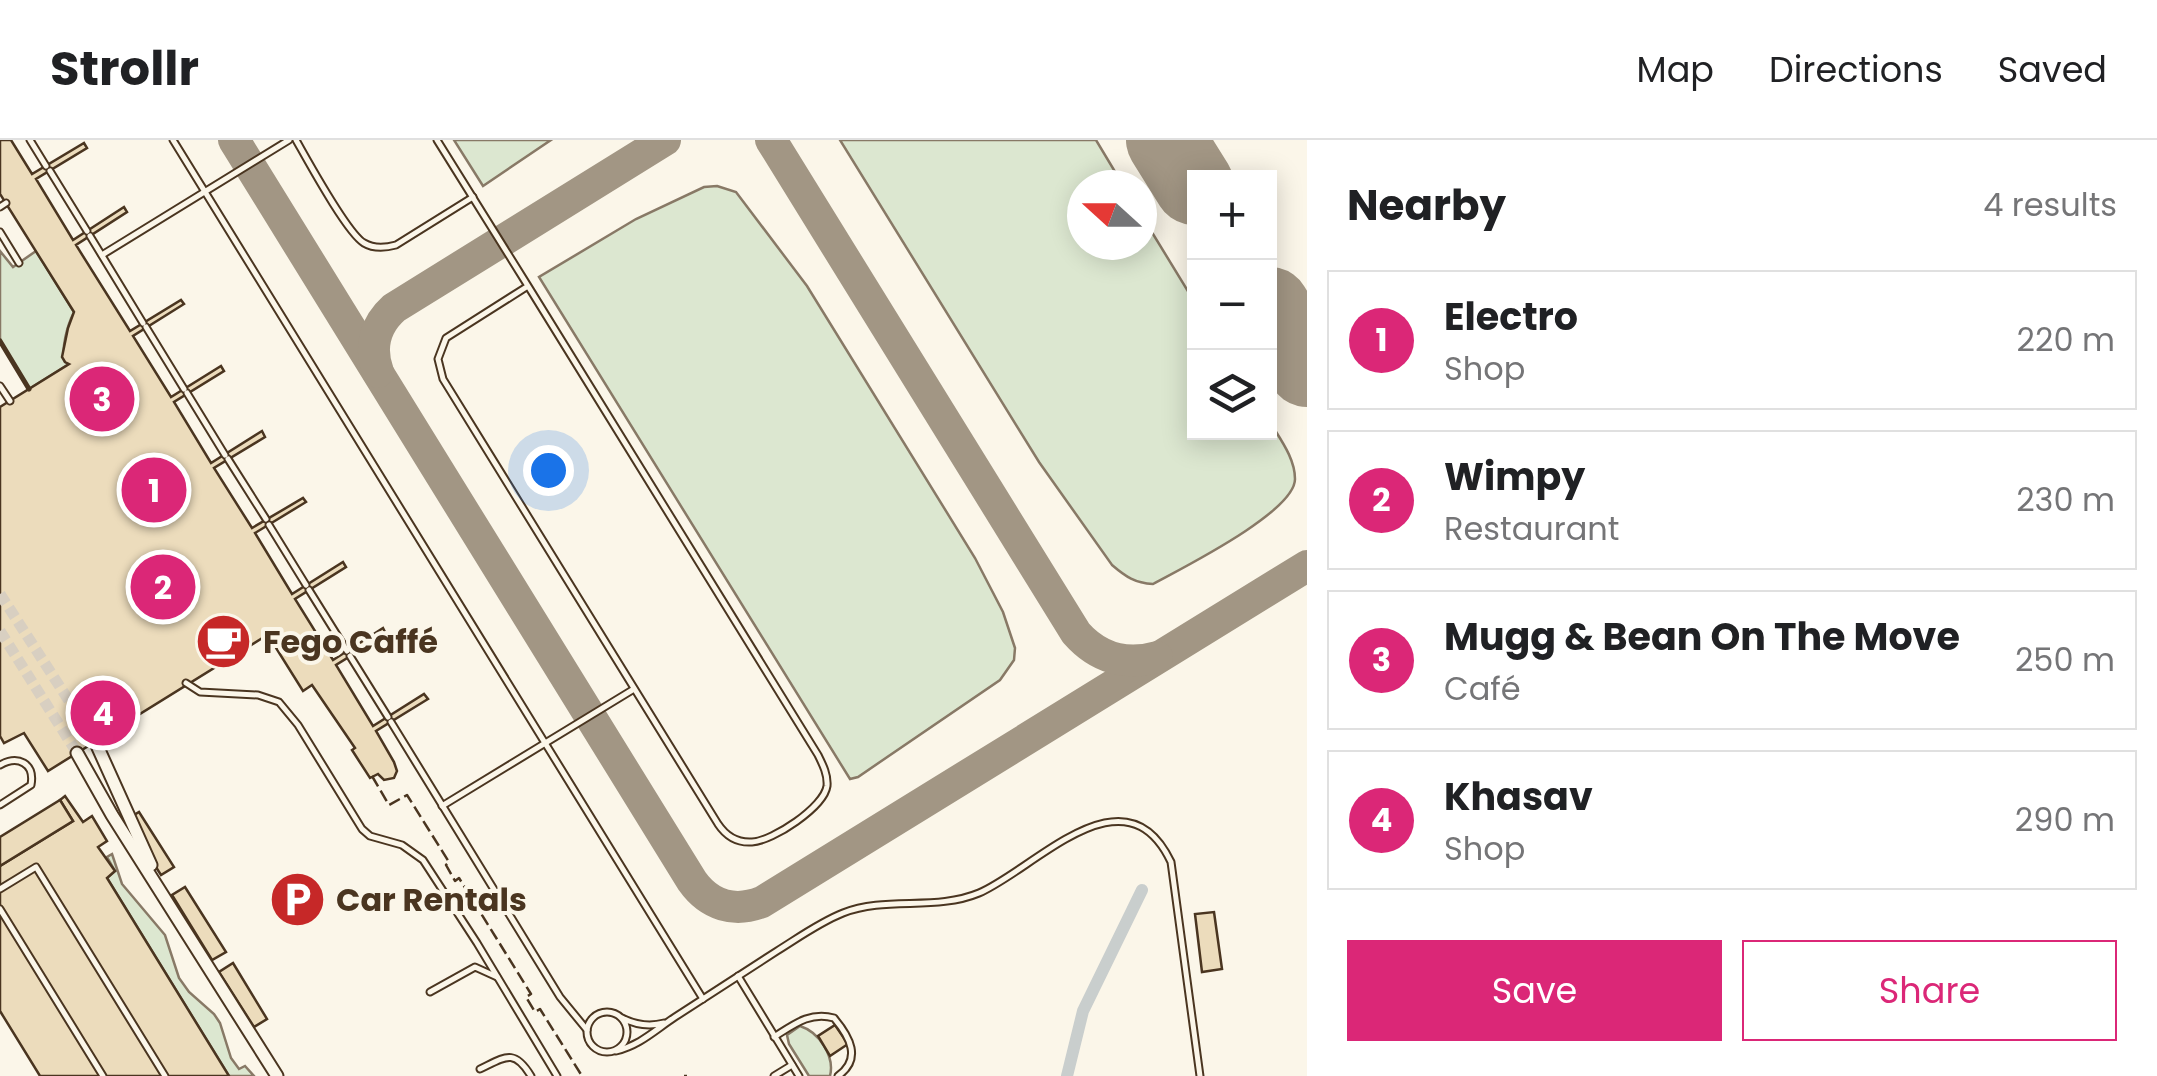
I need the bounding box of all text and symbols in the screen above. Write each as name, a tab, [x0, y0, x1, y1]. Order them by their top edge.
text: Strollr	[50, 35, 199, 102]
text: Map	[1637, 45, 1714, 94]
text: Directions	[1769, 45, 1943, 94]
text: Saved	[1998, 45, 2107, 94]
north arrow	[1067, 170, 1157, 260]
map controls	[1187, 170, 1277, 440]
button: +	[1187, 170, 1277, 260]
text: Nearby	[1347, 176, 1506, 235]
text: 4 results	[1983, 182, 2117, 227]
button: −	[1187, 260, 1277, 350]
text: Electro	[1444, 290, 1578, 343]
text: 1	[1375, 317, 1388, 362]
text: 220 m	[2017, 317, 2115, 362]
text: Shop	[1444, 346, 1525, 391]
button: layers	[1187, 350, 1277, 440]
pin: 3	[70, 362, 134, 436]
your location	[523, 445, 574, 496]
text: Wimpy	[1444, 450, 1585, 503]
pin: 1	[122, 452, 186, 528]
text: 2	[1372, 477, 1391, 522]
text: 230 m	[2016, 477, 2115, 522]
text: Restaurant	[1444, 506, 1619, 551]
pin: 2	[130, 550, 196, 624]
text: Mugg & Bean On The Move	[1444, 610, 1960, 663]
cafe icon: Fego Caffé	[194, 611, 254, 671]
place label: Fego Caffé	[263, 619, 438, 664]
text: 3	[1372, 637, 1391, 682]
text: 250 m	[2015, 637, 2115, 682]
text: Café	[1444, 666, 1521, 711]
pin: 4	[70, 676, 136, 750]
text: Khasav	[1444, 770, 1593, 823]
text: 4	[1371, 797, 1392, 842]
text: 290 m	[2015, 797, 2115, 842]
text: Shop	[1444, 826, 1525, 871]
parking icon: Car Rentals	[267, 869, 327, 929]
place label: Car Rentals	[336, 877, 527, 922]
button: Save	[1347, 940, 1722, 1041]
button: Share	[1742, 940, 2117, 1041]

